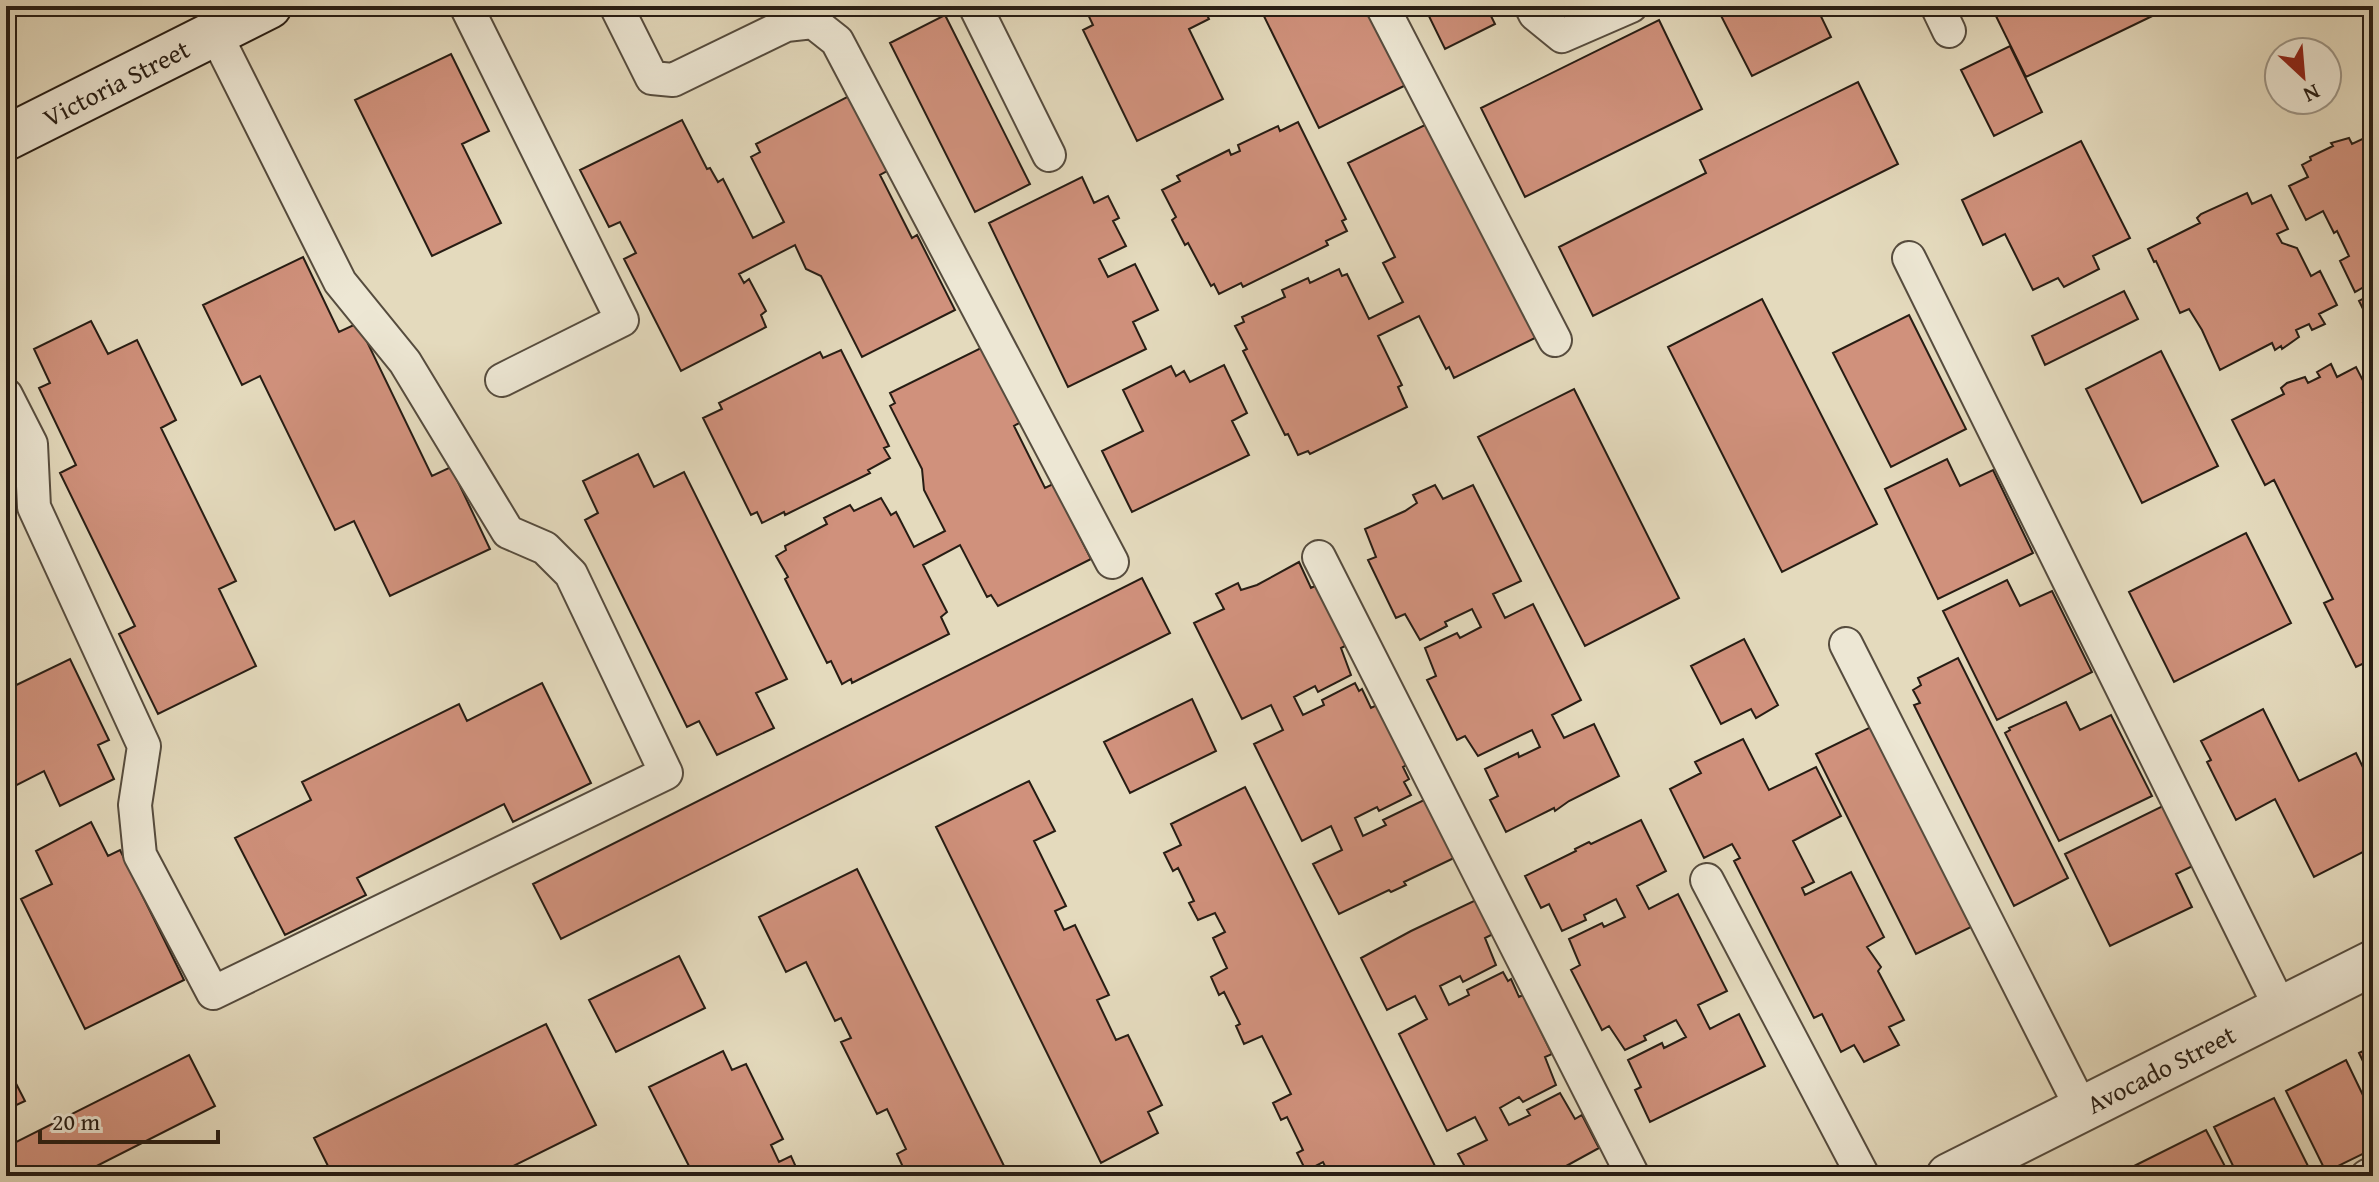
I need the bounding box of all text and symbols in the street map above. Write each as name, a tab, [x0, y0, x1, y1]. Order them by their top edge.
street label: Victoria Street	[36, 29, 196, 137]
north arrow	[2263, 36, 2343, 116]
text: N	[2298, 76, 2325, 112]
street label: Avocado Street	[2080, 1015, 2242, 1123]
scale bar	[40, 1094, 218, 1144]
text: 20 m	[52, 1104, 100, 1139]

